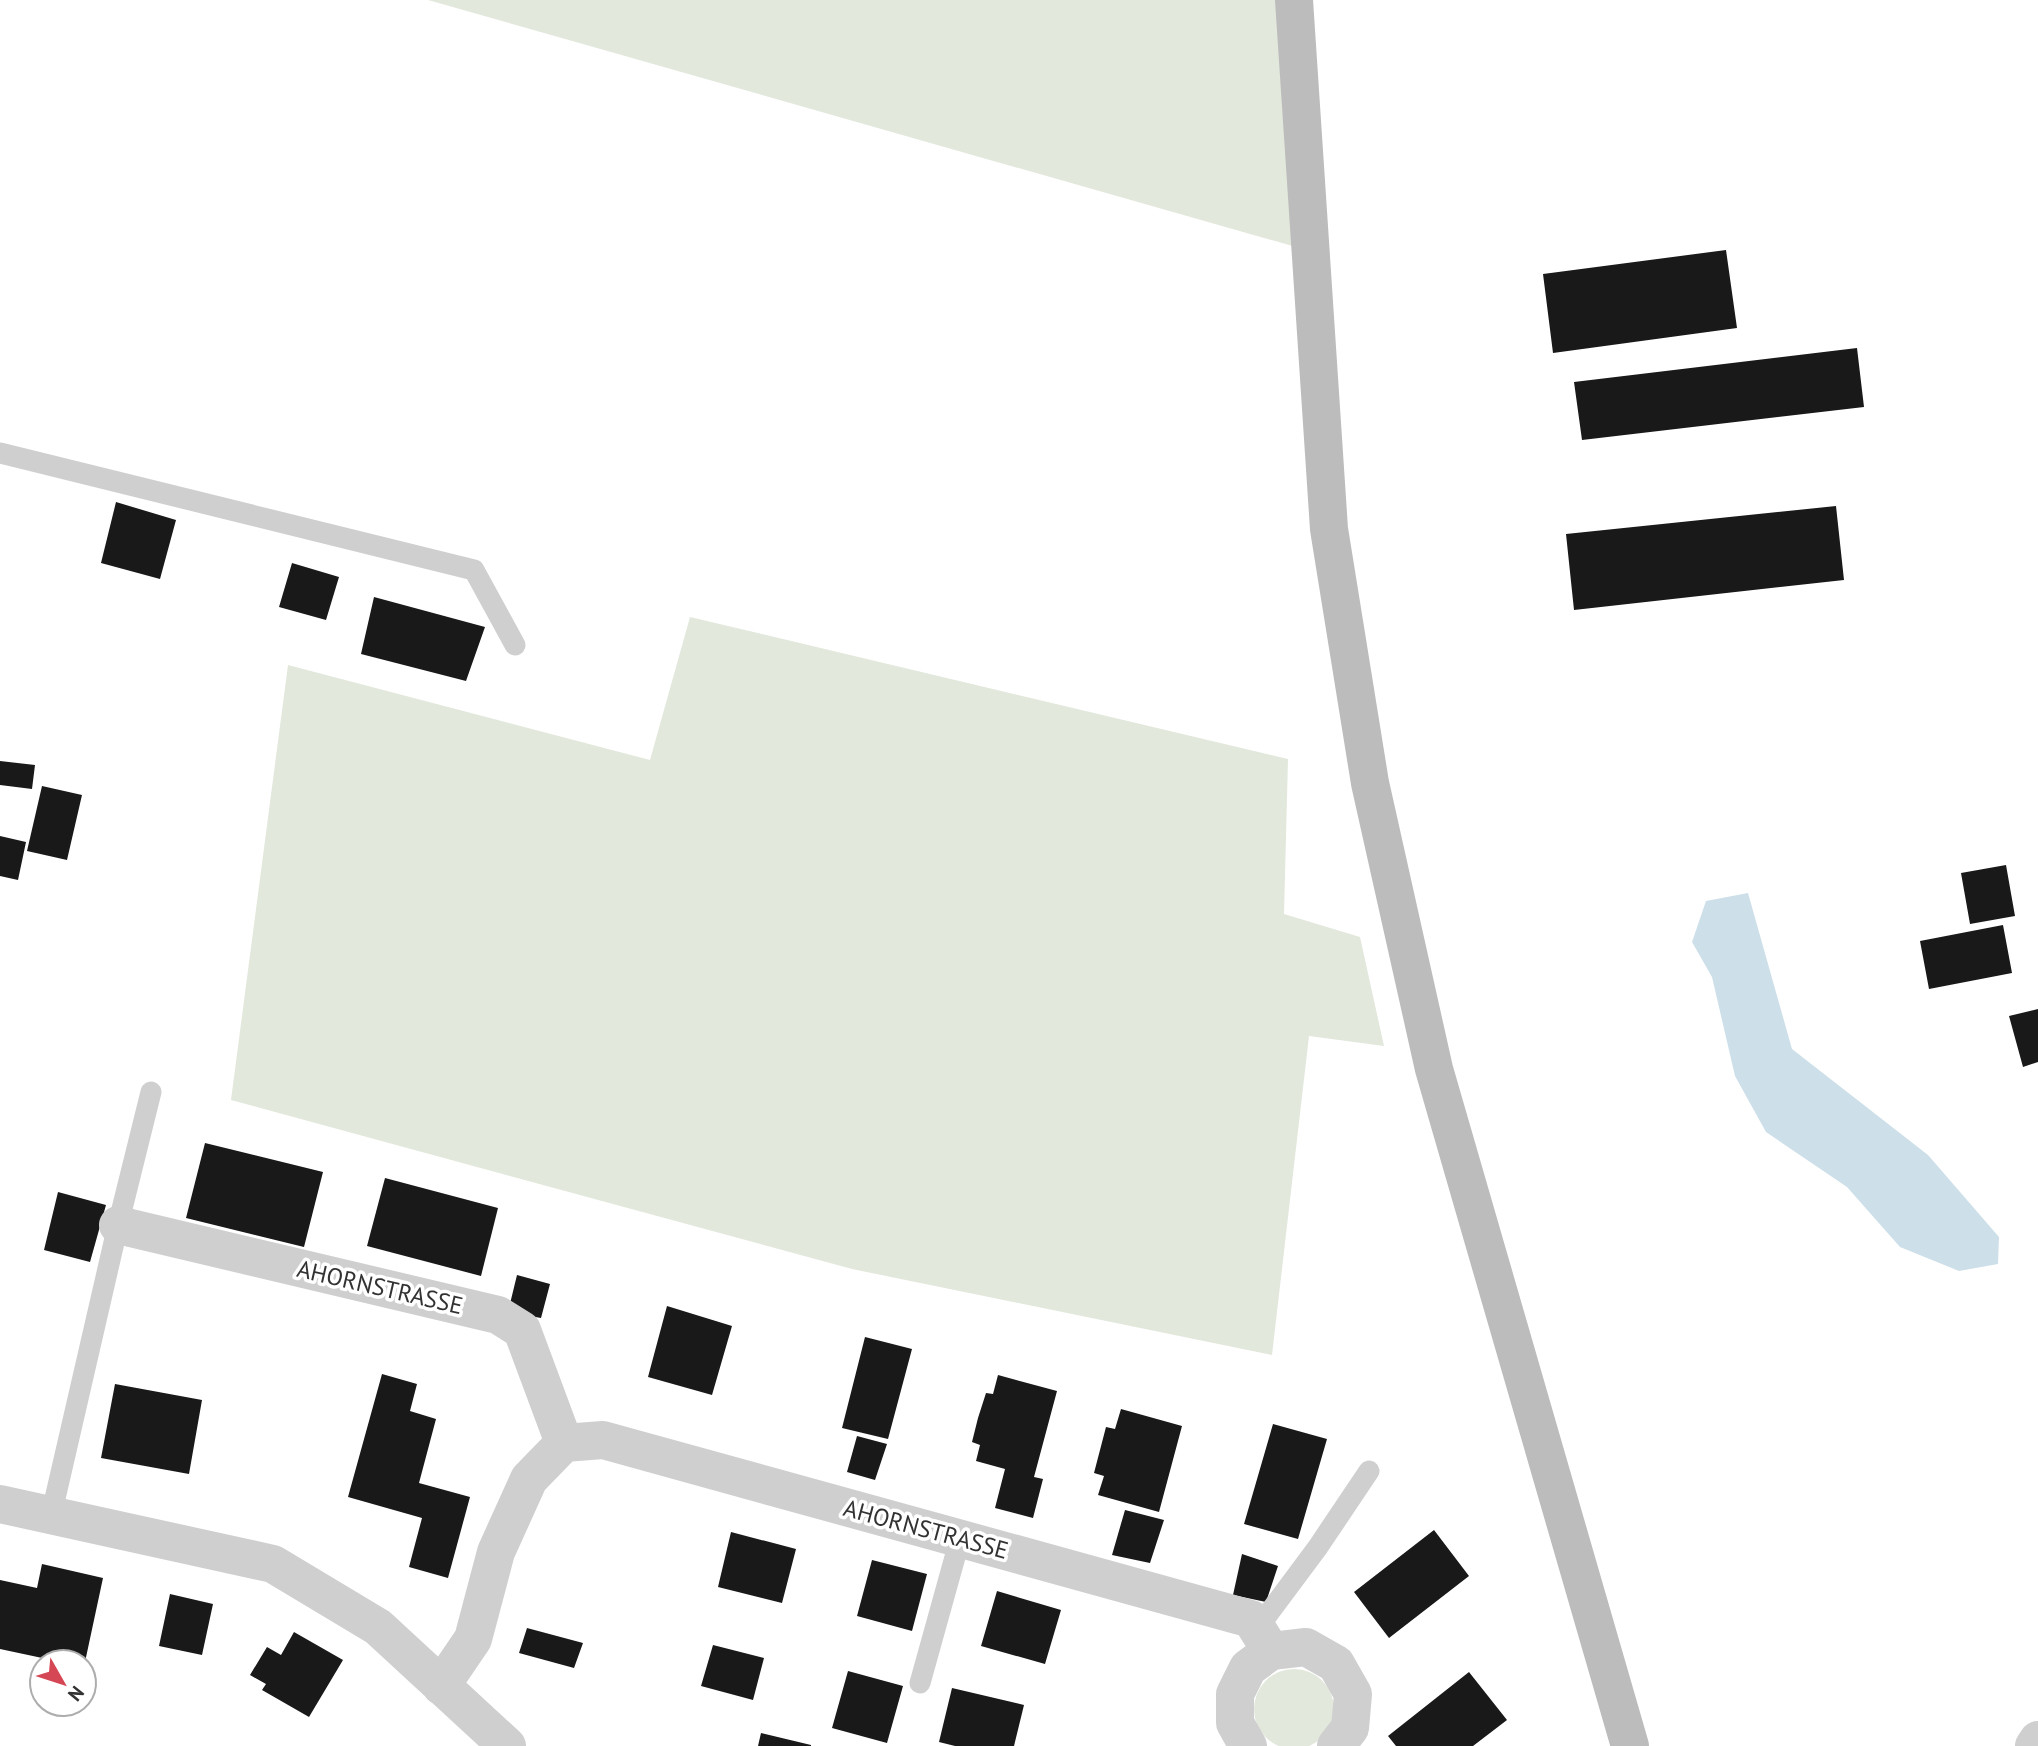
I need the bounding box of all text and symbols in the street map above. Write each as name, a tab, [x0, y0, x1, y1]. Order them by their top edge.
street label: AHORNSTRASSE	[294, 1253, 466, 1321]
street label: AHORNSTRASSE	[840, 1492, 1012, 1566]
north arrow	[28, 1648, 98, 1718]
text: N	[63, 1681, 89, 1706]

